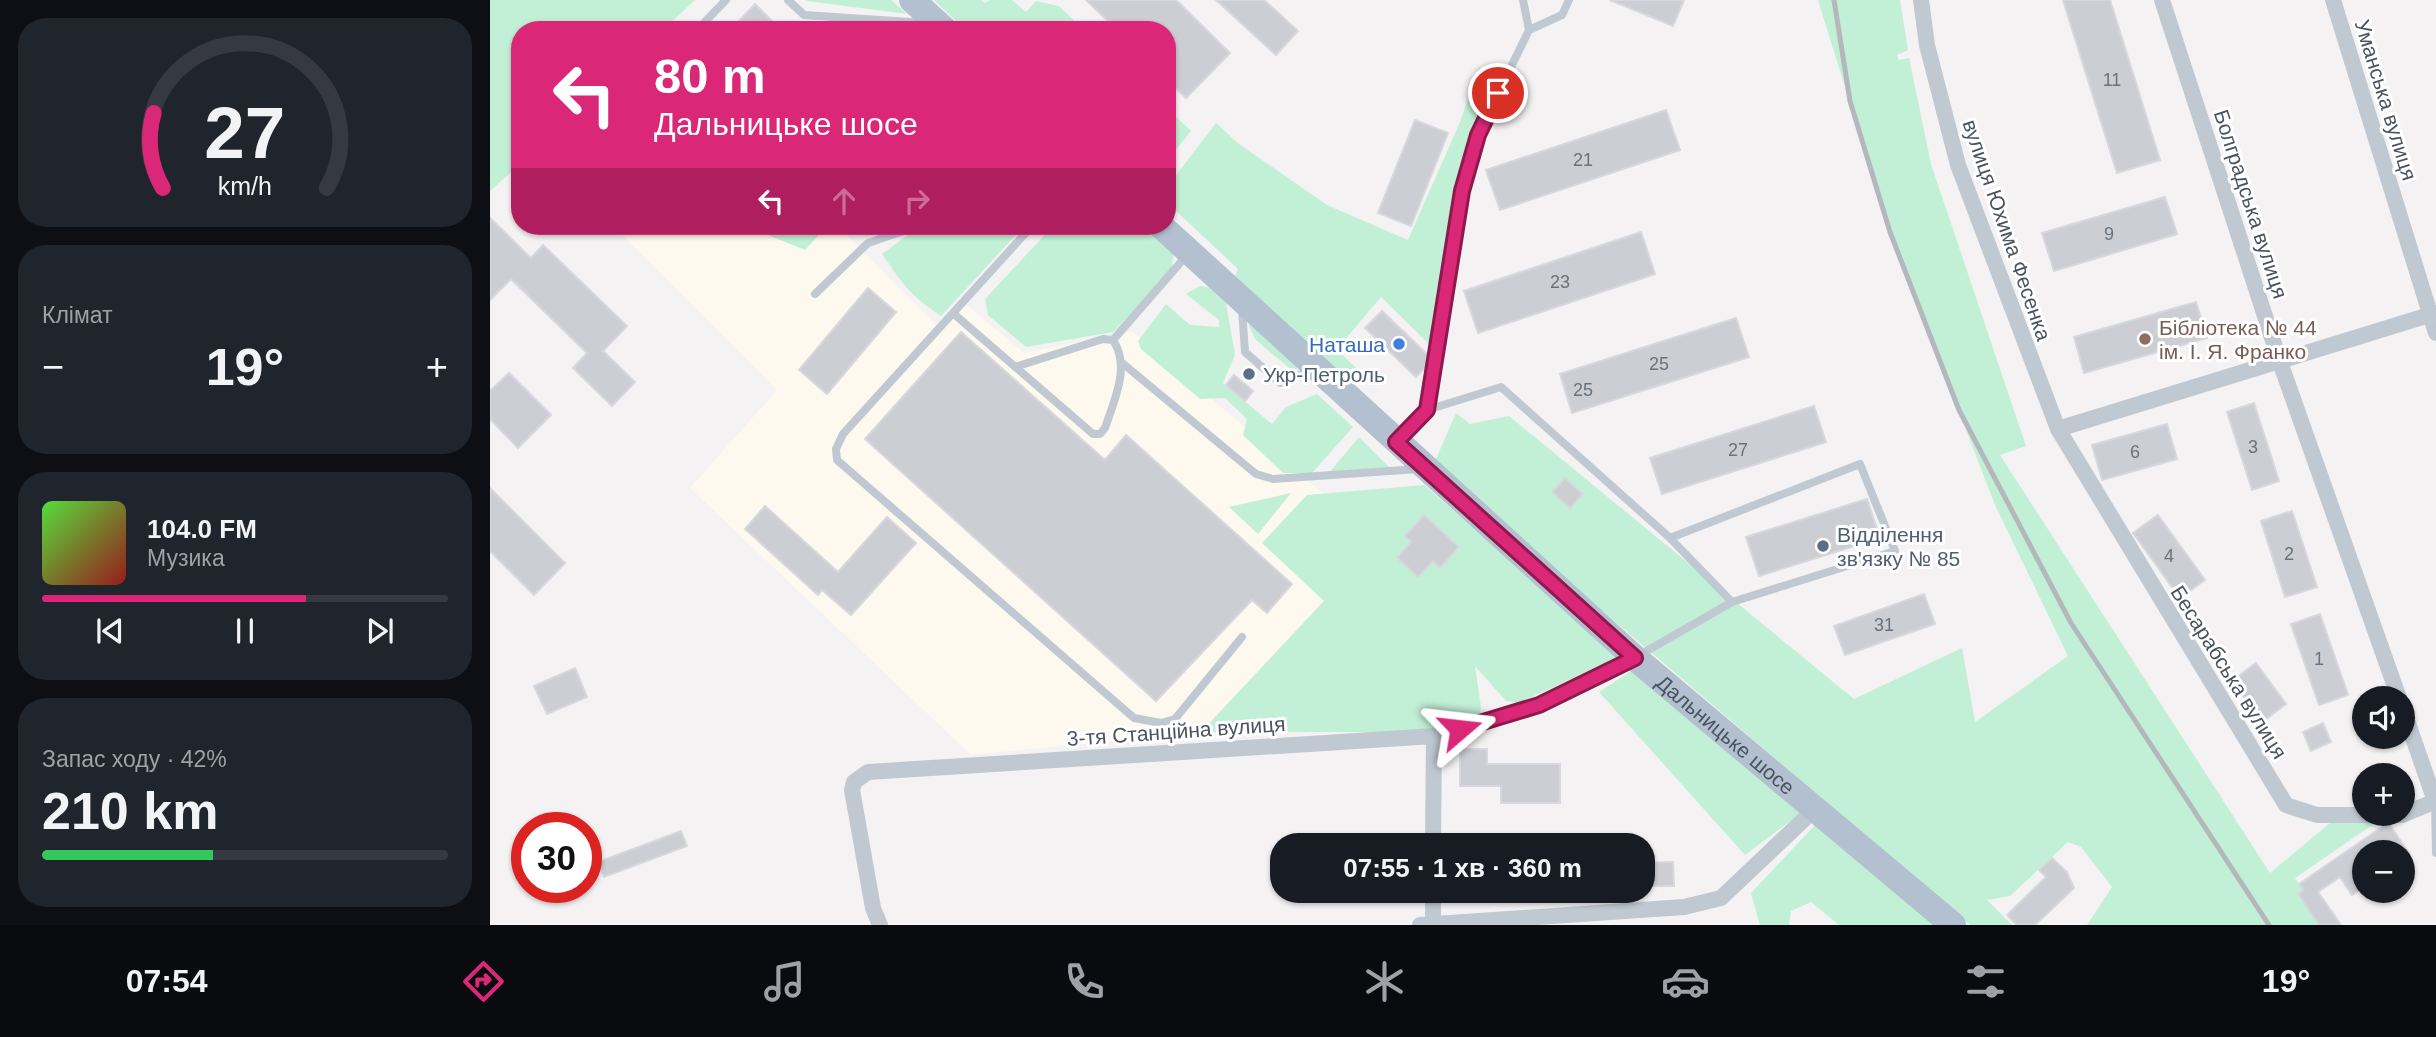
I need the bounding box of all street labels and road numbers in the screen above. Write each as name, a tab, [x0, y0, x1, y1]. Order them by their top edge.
street label: Уманська вулиця	[2351, 17, 2421, 183]
street label: Болградська вулиця	[2210, 107, 2292, 301]
street label: вулиця Юхима Фесенка	[1958, 117, 2056, 344]
street label: Бесарабська вулиця	[2166, 581, 2292, 763]
street label: Дальницьке шосе	[1652, 670, 1800, 799]
street label: 3-тя Станційна вулиця	[1066, 712, 1286, 750]

